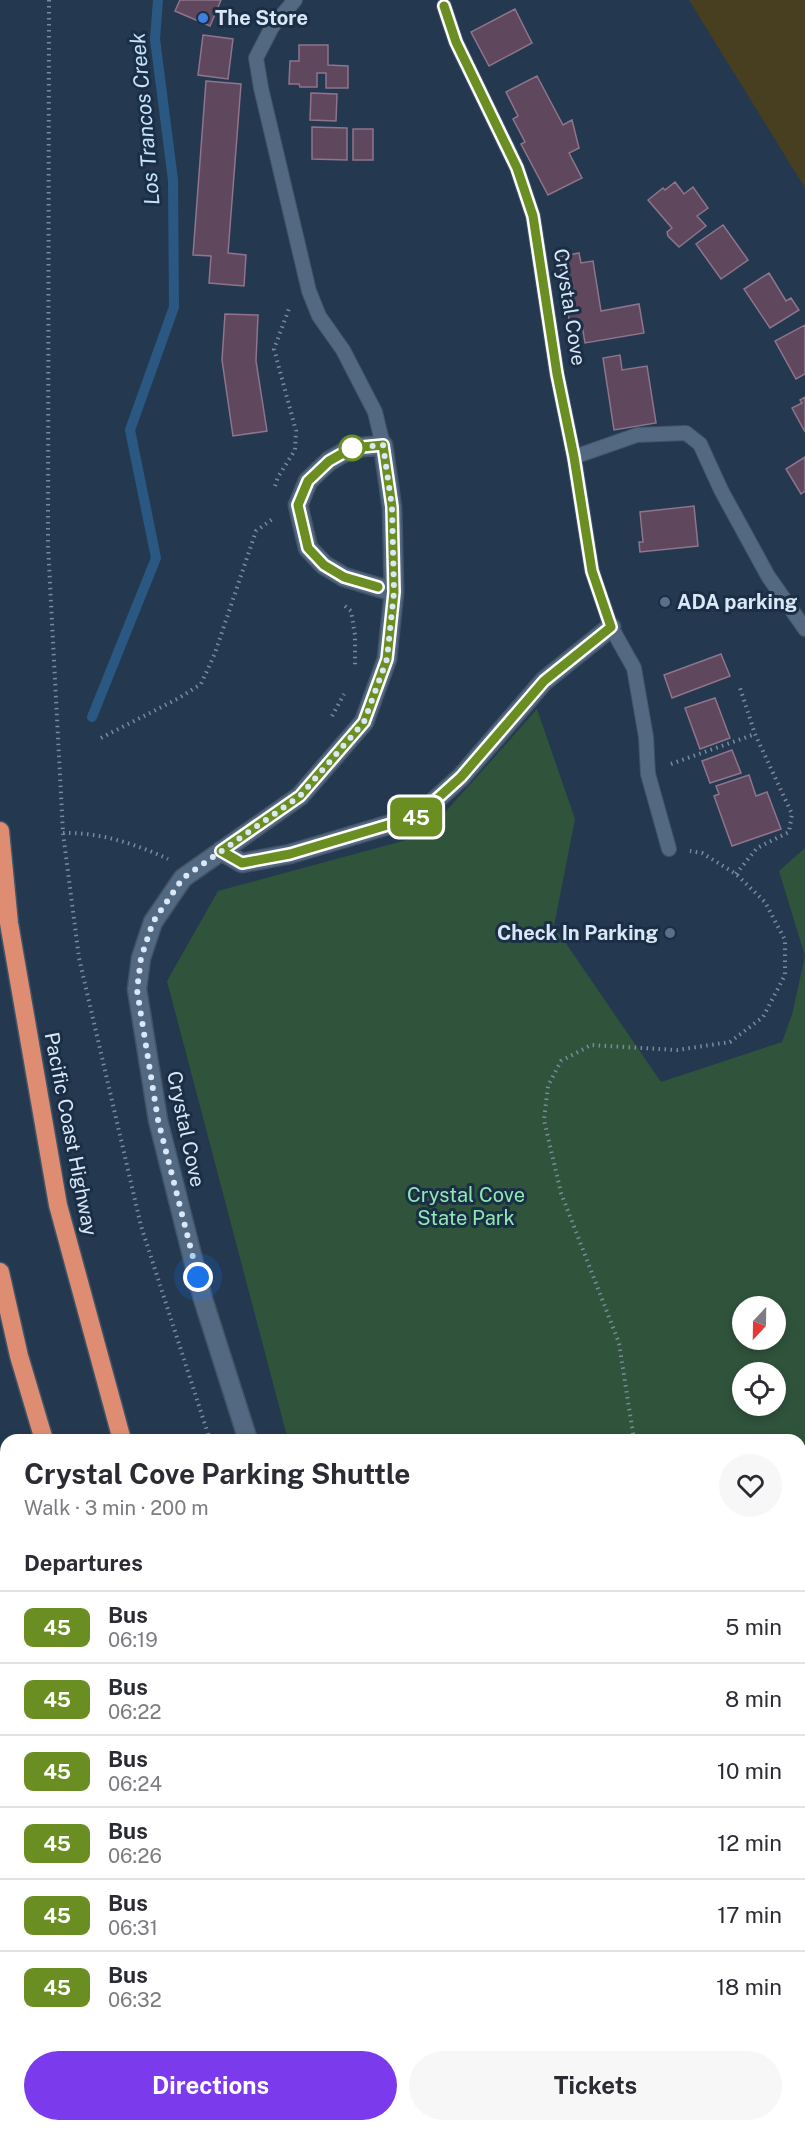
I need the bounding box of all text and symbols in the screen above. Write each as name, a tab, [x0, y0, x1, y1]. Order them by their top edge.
place label: The Store	[215, 6, 308, 30]
marker: The Store	[196, 11, 210, 25]
water label: Los Trancos Creek	[124, 31, 164, 206]
street label: Crystal Cove	[549, 247, 591, 367]
unlabelled marker	[339, 435, 365, 461]
place label: ADA parking	[677, 590, 798, 614]
marker: ADA parking	[658, 595, 672, 609]
line badge: 45	[389, 798, 443, 836]
text: 45	[402, 805, 430, 830]
place label: Check In Parking	[497, 921, 658, 945]
marker: Check In Parking	[663, 926, 677, 940]
street label: Pacific Coast Highway	[39, 1030, 103, 1238]
street label: Crystal Cove	[162, 1069, 210, 1189]
park label: Crystal Cove State Park	[407, 1183, 525, 1230]
your location	[183, 1262, 213, 1292]
north arrow	[732, 1296, 786, 1350]
map controls	[732, 1296, 786, 1416]
button: locate	[732, 1362, 786, 1416]
button: heart	[719, 1454, 782, 1517]
text: Crystal Cove Parking Shuttle	[24, 1457, 410, 1490]
text: Walk · 3 min · 200 m	[24, 1496, 209, 1520]
text: Departures	[24, 1550, 143, 1576]
text: Bus	[108, 1602, 148, 1628]
text: 5 min	[725, 1614, 782, 1640]
text: 45	[43, 1615, 71, 1640]
text: 06:19	[108, 1628, 158, 1652]
text: Bus	[108, 1674, 148, 1700]
text: 8 min	[725, 1686, 782, 1712]
text: 45	[43, 1687, 71, 1712]
text: 06:22	[108, 1700, 161, 1724]
text: Bus	[108, 1746, 148, 1772]
text: 10 min	[717, 1758, 782, 1784]
text: 45	[43, 1759, 71, 1784]
text: 06:24	[108, 1772, 162, 1796]
text: Bus	[108, 1818, 148, 1844]
text: 12 min	[717, 1830, 782, 1856]
text: 45	[43, 1831, 71, 1856]
text: 06:26	[108, 1844, 162, 1868]
text: Bus	[108, 1890, 148, 1916]
text: 17 min	[717, 1902, 782, 1928]
text: 45	[43, 1903, 71, 1928]
text: 06:31	[108, 1916, 158, 1940]
text: Bus	[108, 1962, 148, 1988]
text: 18 min	[716, 1974, 782, 2000]
text: 45	[43, 1975, 71, 2000]
text: 06:32	[108, 1988, 162, 2012]
button: Directions	[24, 2051, 397, 2120]
button: Tickets	[409, 2051, 782, 2120]

